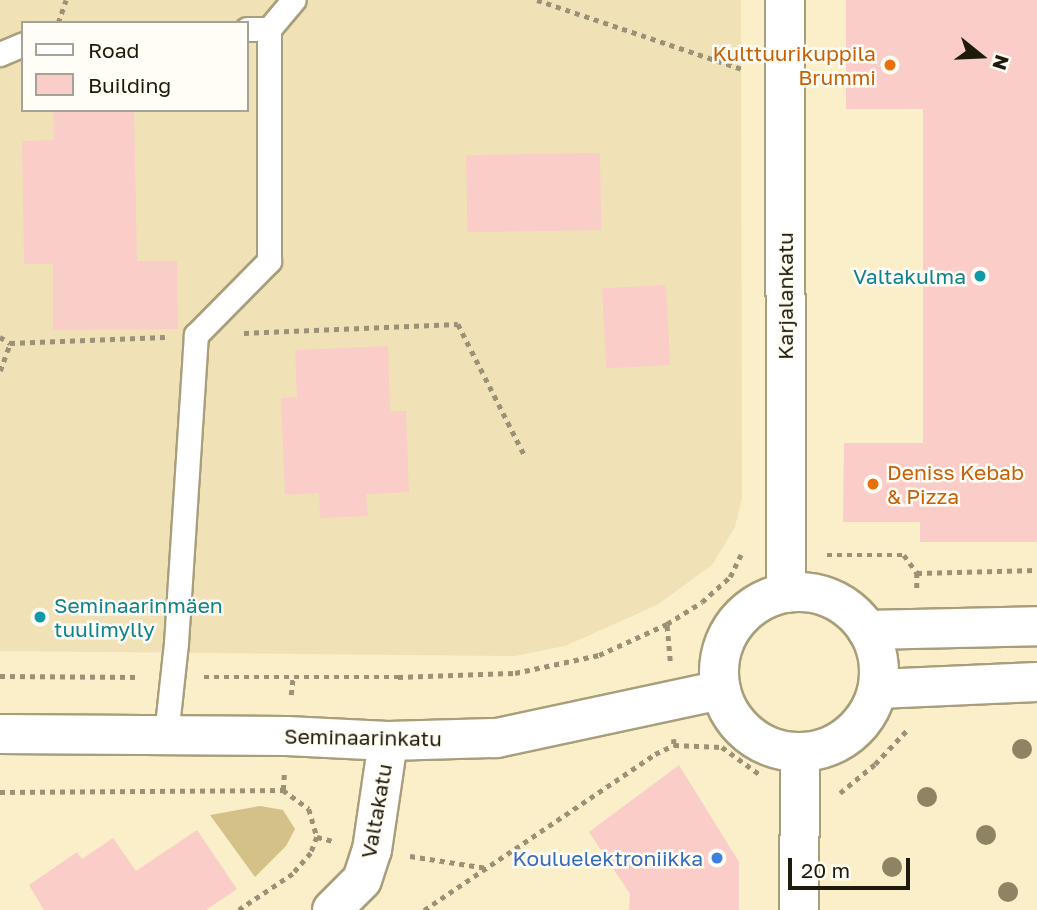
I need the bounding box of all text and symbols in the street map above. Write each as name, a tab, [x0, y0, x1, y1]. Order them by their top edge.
legend	[21, 21, 248, 112]
north arrow	[946, 21, 1016, 91]
text: Road	[88, 37, 139, 63]
place label: Kulttuurikuppila Brummi	[712, 40, 876, 90]
text: N	[988, 52, 1015, 73]
marker: Kulttuurikuppila Brummi	[882, 57, 898, 73]
text: Building	[88, 72, 171, 98]
street label: Karjalankatu	[772, 232, 798, 360]
place label: Valtakulma	[853, 263, 966, 289]
marker: Valtakulma	[972, 268, 988, 284]
place label: Deniss Kebab & Pizza	[887, 459, 1024, 509]
marker: Deniss Kebab & Pizza	[865, 476, 881, 492]
place label: Seminaarinmäen tuulimylly	[54, 592, 223, 642]
marker: Seminaarinmäen tuulimylly	[32, 609, 48, 625]
street label: Seminaarinkatu	[284, 723, 442, 751]
street label: Valtakatu	[355, 762, 397, 860]
scale bar	[792, 844, 914, 888]
place label: Kouluelektroniikka	[513, 845, 703, 871]
marker: Kouluelektroniikka	[709, 850, 725, 866]
text: 20 m	[801, 857, 850, 883]

